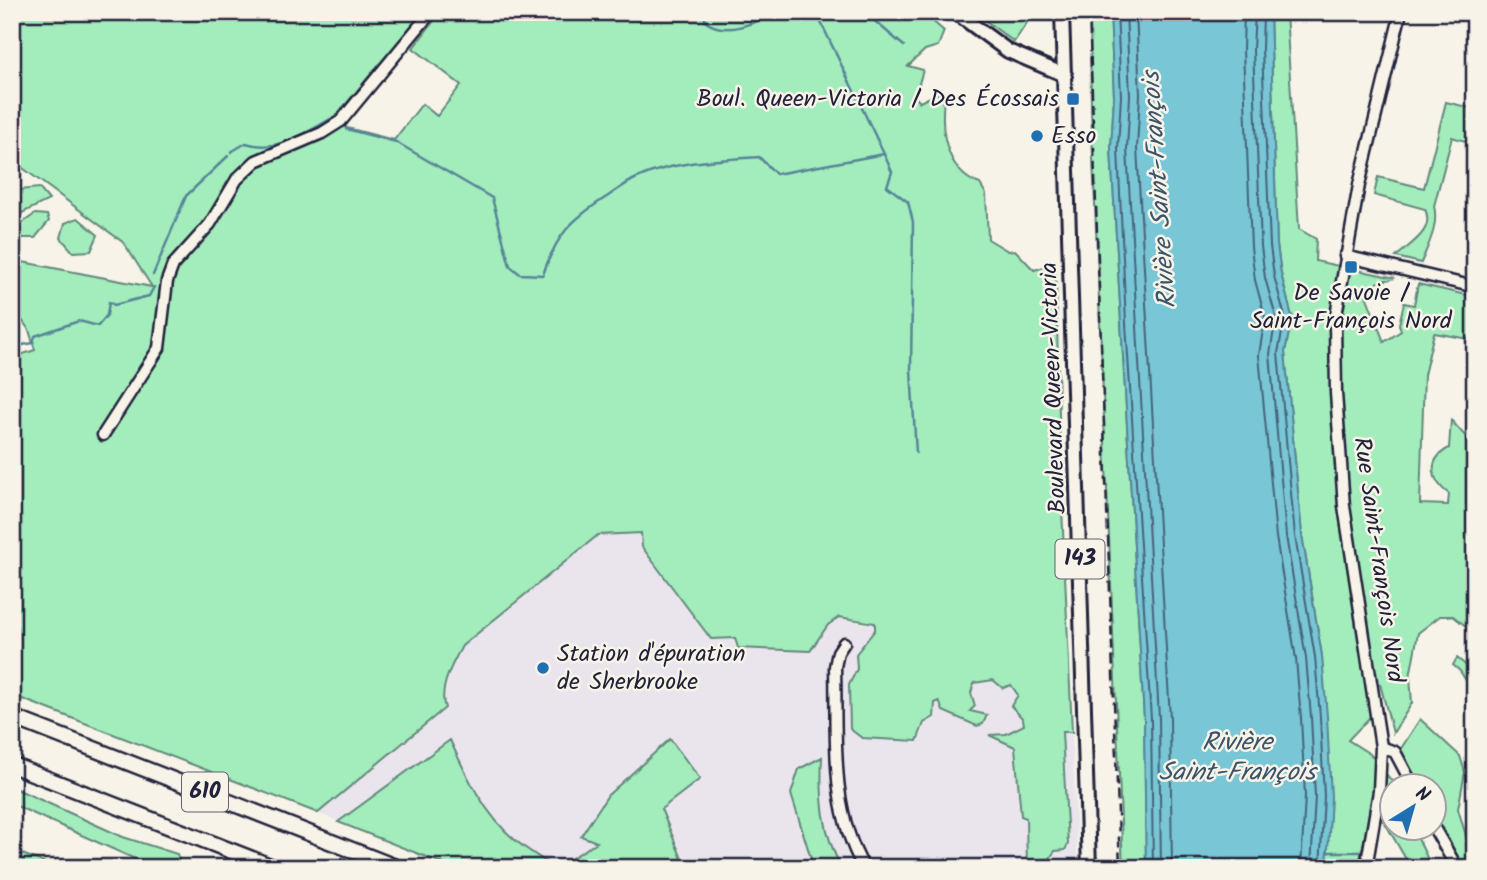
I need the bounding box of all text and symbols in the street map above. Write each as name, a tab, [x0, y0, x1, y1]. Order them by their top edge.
water label: Rivière Saint-François	[1131, 67, 1189, 310]
place label: Boul. Queen-Victoria / Des Écossais	[696, 80, 1059, 119]
marker: Boul. Queen-Victoria / Des Écossais	[1065, 91, 1081, 107]
place label: Esso	[1051, 117, 1096, 156]
marker: Esso	[1029, 128, 1045, 144]
marker: De Savoie / Saint-François Nord	[1343, 259, 1359, 275]
street label: Boulevard Queen-Victoria	[1030, 261, 1078, 515]
place label: De Savoie / Saint-François Nord	[1250, 274, 1453, 341]
street label: Rue Saint-François Nord	[1341, 435, 1415, 686]
road number: 143	[1056, 540, 1104, 579]
place label: Station d'épuration de Sherbrooke	[557, 635, 745, 702]
marker: Station d'épuration de Sherbrooke	[535, 660, 551, 676]
water label: Rivière Saint-François	[1159, 722, 1318, 794]
road number: 610	[182, 772, 228, 812]
north arrow	[1378, 772, 1448, 842]
text: N	[1408, 779, 1436, 811]

